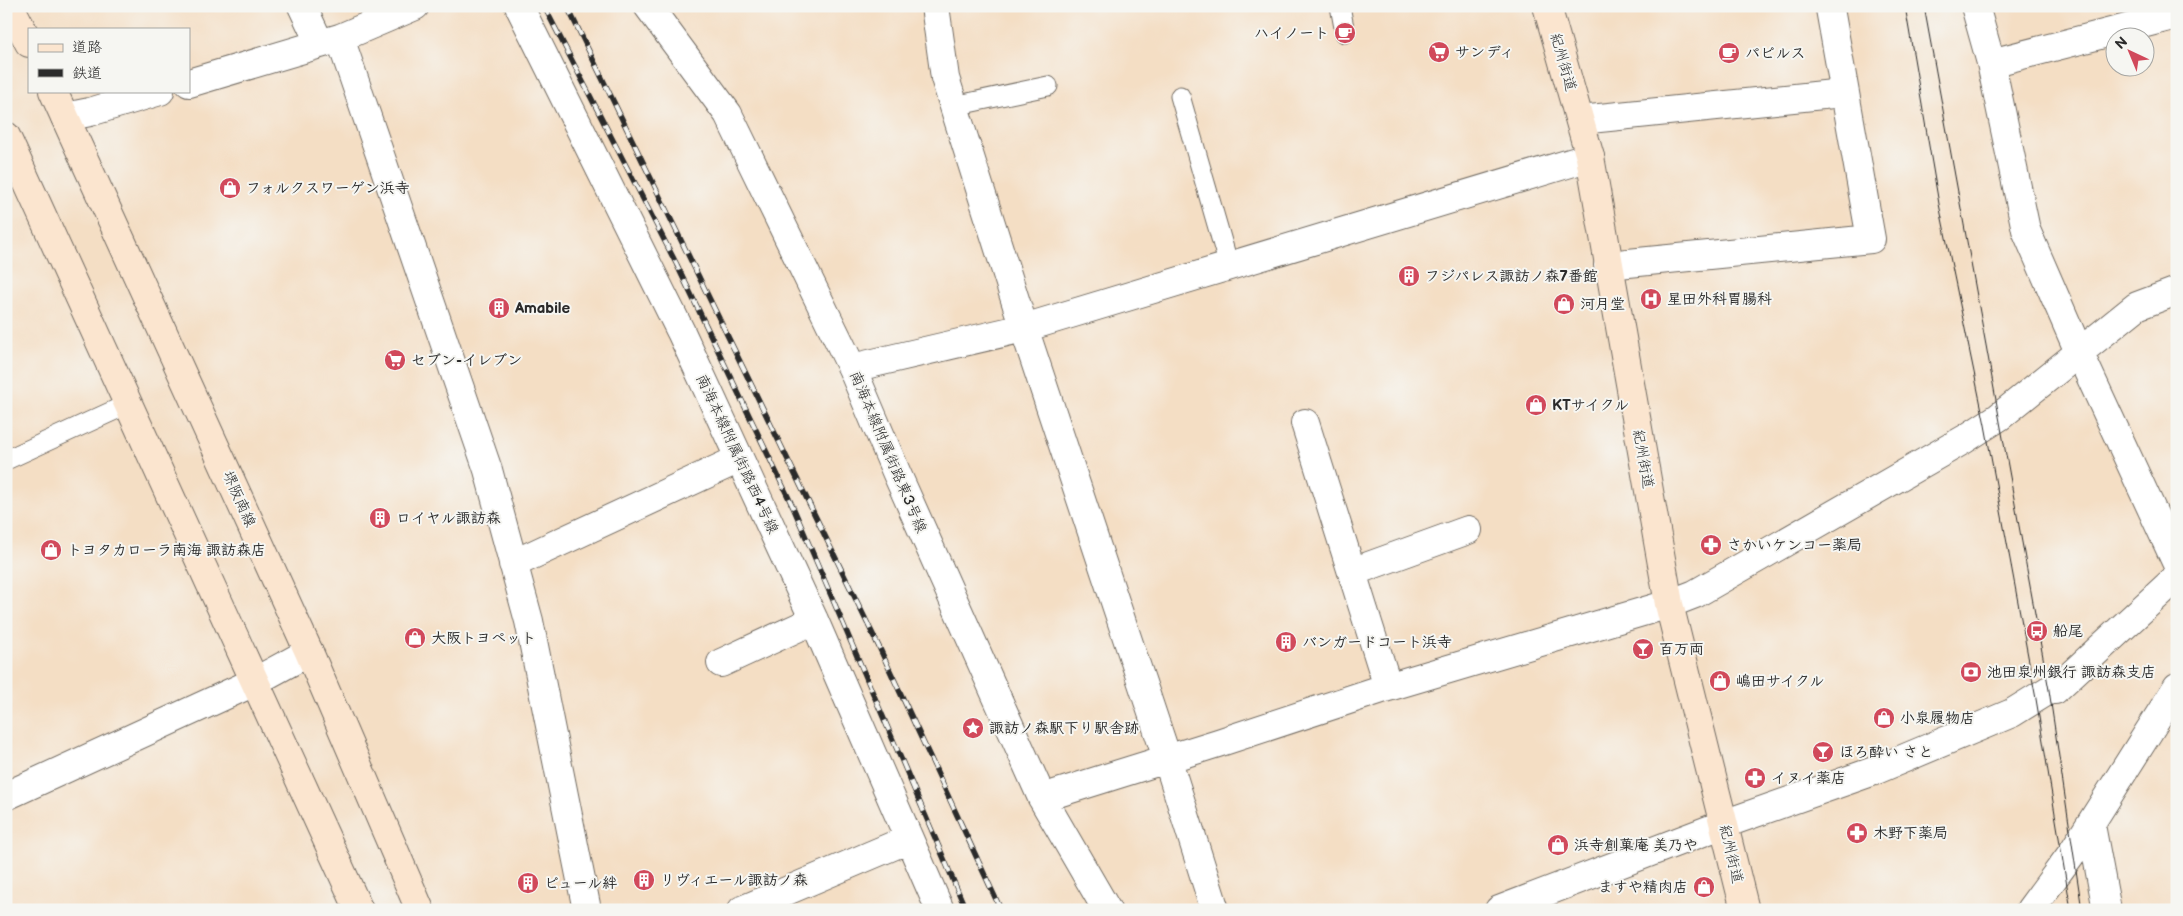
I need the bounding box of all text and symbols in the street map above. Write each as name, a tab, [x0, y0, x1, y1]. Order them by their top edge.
cafe icon: ハイノート	[1333, 21, 1357, 45]
place label: ハイノート	[1254, 24, 1329, 43]
legend	[28, 28, 190, 92]
north arrow	[2106, 28, 2156, 78]
street label: 紀州街道	[1546, 31, 1580, 93]
text: N	[2112, 33, 2131, 53]
text: 道路	[72, 38, 102, 57]
supermarket icon: サンディ	[1427, 40, 1451, 64]
cafe icon: パピルス	[1717, 41, 1741, 65]
place label: サンディ	[1455, 43, 1514, 62]
place label: パピルス	[1745, 44, 1806, 63]
text: 鉄道	[72, 64, 102, 83]
shop icon: フォルクスワーゲン浜寺	[218, 176, 242, 200]
place label: フォルクスワーゲン浜寺	[246, 179, 410, 198]
building icon: フジパレス諏訪ノ森7番館	[1397, 264, 1421, 288]
place label: フジパレス諏訪ノ森7番館	[1425, 267, 1598, 286]
hospital icon: 星田外科胃腸科	[1639, 287, 1663, 311]
place label: 星田外科胃腸科	[1667, 290, 1772, 309]
shop icon: 河月堂	[1552, 292, 1576, 316]
place label: 河月堂	[1580, 295, 1625, 314]
building icon: Amabile	[487, 296, 511, 320]
place label: Amabile	[514, 299, 571, 318]
supermarket icon: セブン-イレブン	[383, 348, 407, 372]
place label: セブン-イレブン	[411, 351, 522, 370]
street label: 南海本線附属街路東3号線	[845, 368, 931, 536]
street label: 南海本線附属街路西4号線	[692, 371, 782, 537]
shop icon: KTサイクル	[1524, 393, 1548, 417]
place label: KTサイクル	[1552, 396, 1629, 415]
street label: 紀州街道	[1628, 428, 1658, 490]
street label: 堺阪南線	[218, 468, 260, 530]
building icon: ロイヤル諏訪森	[368, 506, 392, 530]
place label: ロイヤル諏訪森	[396, 509, 501, 528]
pharmacy icon: さかいケンコー薬局	[1699, 533, 1723, 557]
place label: さかいケンコー薬局	[1727, 536, 1862, 555]
shop icon: トヨタカローラ南海 諏訪森店	[39, 538, 63, 562]
place label: トヨタカローラ南海 諏訪森店	[67, 541, 266, 560]
bus stop icon: 船尾	[2025, 619, 2049, 643]
place label: 船尾	[2053, 622, 2083, 641]
shop icon: 大阪トヨペット	[403, 626, 427, 650]
place label: 大阪トヨペット	[431, 629, 536, 648]
building icon: バンガードコート浜寺	[1274, 630, 1298, 654]
place label: バンガードコート浜寺	[1302, 633, 1452, 652]
bar icon: 百万両	[1631, 637, 1655, 661]
place label: 百万両	[1659, 640, 1704, 659]
bank icon: 池田泉州銀行 諏訪森支店	[1959, 660, 1983, 684]
place label: 池田泉州銀行 諏訪森支店	[1987, 663, 2156, 682]
shop icon: 嶋田サイクル	[1708, 669, 1732, 693]
place label: 嶋田サイクル	[1736, 672, 1824, 691]
shop icon: 小泉履物店	[1872, 706, 1896, 730]
place label: 小泉履物店	[1900, 709, 1975, 728]
place icon: 諏訪ノ森駅下り駅舎跡	[961, 716, 985, 740]
place label: 諏訪ノ森駅下り駅舎跡	[989, 719, 1139, 738]
bar icon: ほろ酔い さと	[1811, 740, 1835, 764]
place label: ほろ酔い さと	[1839, 743, 1933, 762]
pharmacy icon: イヌイ薬店	[1743, 766, 1767, 790]
place label: イヌイ薬店	[1771, 769, 1846, 788]
pharmacy icon: 木野下薬局	[1845, 821, 1869, 845]
street label: 紀州街道	[1715, 823, 1747, 885]
place label: 木野下薬局	[1873, 824, 1948, 843]
shop icon: 浜寺創菓庵 美乃や	[1546, 833, 1570, 857]
place label: 浜寺創菓庵 美乃や	[1574, 836, 1698, 855]
building icon: リヴィエール諏訪ノ森	[632, 868, 656, 892]
building icon: ピュール絆	[516, 871, 540, 895]
place label: リヴィエール諏訪ノ森	[660, 871, 808, 890]
place label: ピュール絆	[544, 874, 617, 893]
shop icon: ますや精肉店	[1692, 875, 1716, 899]
place label: ますや精肉店	[1598, 878, 1688, 897]

